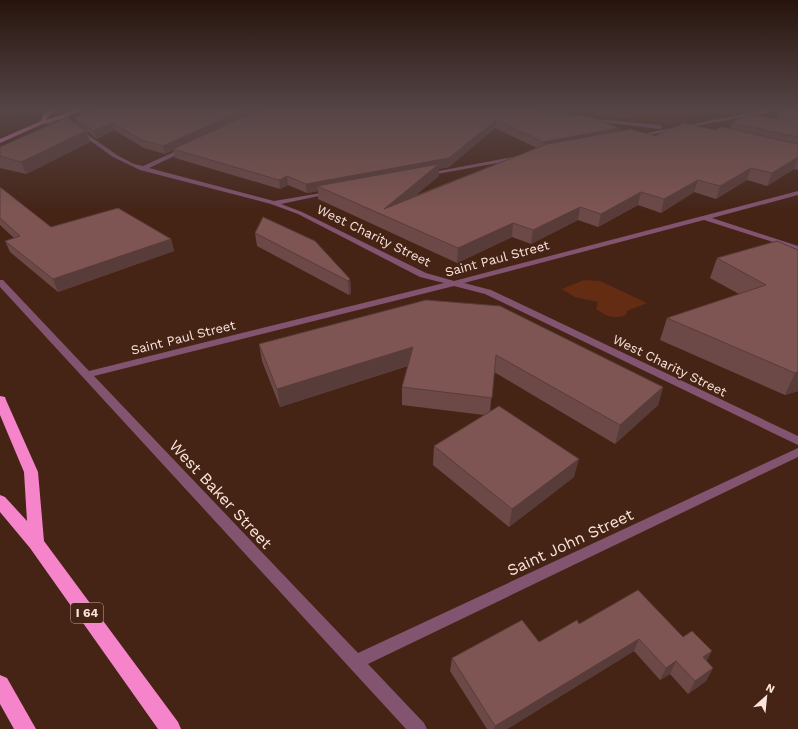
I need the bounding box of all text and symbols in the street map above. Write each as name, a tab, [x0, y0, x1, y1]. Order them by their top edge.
street label: West Charity Street	[314, 201, 434, 270]
street label: Saint Paul Street	[443, 237, 551, 280]
street label: Saint Paul Street	[129, 317, 237, 358]
street label: West Charity Street	[610, 331, 730, 400]
street label: West Baker Street	[165, 436, 276, 553]
street label: Saint John Street	[504, 505, 637, 580]
road number: I 64	[71, 603, 103, 623]
north arrow	[746, 677, 786, 717]
text: N	[764, 681, 777, 696]

